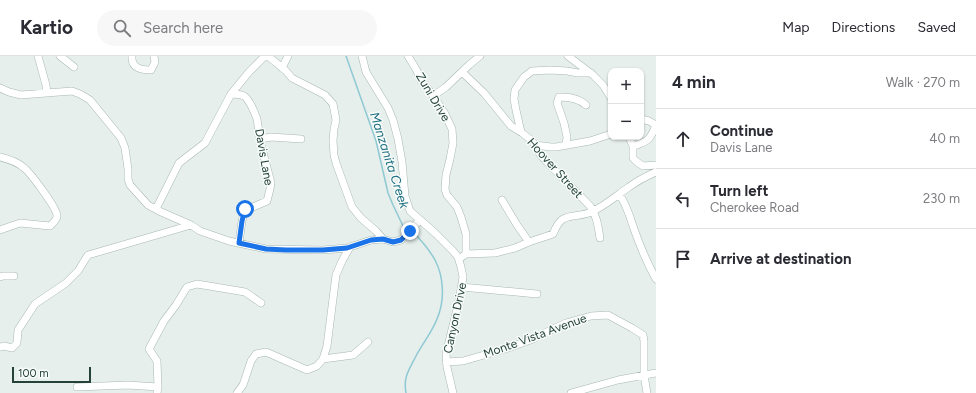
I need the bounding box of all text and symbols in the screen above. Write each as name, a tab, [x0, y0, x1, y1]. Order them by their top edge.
search box	[97, 10, 377, 46]
text: Kartio	[20, 16, 73, 39]
icon: search	[111, 17, 133, 39]
text: Search here	[143, 19, 223, 37]
text: Map	[782, 19, 810, 36]
text: Directions	[832, 19, 895, 36]
text: Saved	[917, 19, 956, 36]
map controls	[608, 68, 644, 140]
button: +	[608, 68, 644, 104]
street label: Zuni Drive	[413, 70, 453, 124]
text: 4 min	[672, 72, 716, 92]
text: Walk · 270 m	[886, 75, 960, 90]
button: −	[608, 104, 644, 140]
water label: Manzanita Creek	[367, 110, 412, 211]
text: Continue	[710, 122, 773, 140]
street label: Davis Lane	[252, 127, 276, 187]
icon: ahead	[672, 128, 694, 150]
text: 40 m	[929, 131, 960, 146]
street label: Hoover Street	[524, 135, 586, 201]
text: Davis Lane	[710, 140, 772, 155]
text: Turn left	[710, 182, 768, 200]
icon: left	[672, 188, 694, 210]
text: 230 m	[923, 191, 960, 206]
route start	[236, 200, 254, 218]
text: Cherokee Road	[710, 200, 799, 215]
route end	[401, 222, 419, 240]
icon: arrive	[672, 248, 694, 270]
text: Arrive at destination	[710, 250, 851, 268]
street label: Canyon Drive	[441, 281, 469, 355]
street label: Monte Vista Avenue	[482, 311, 589, 361]
scale bar	[12, 365, 91, 384]
text: 100 m	[18, 367, 49, 380]

